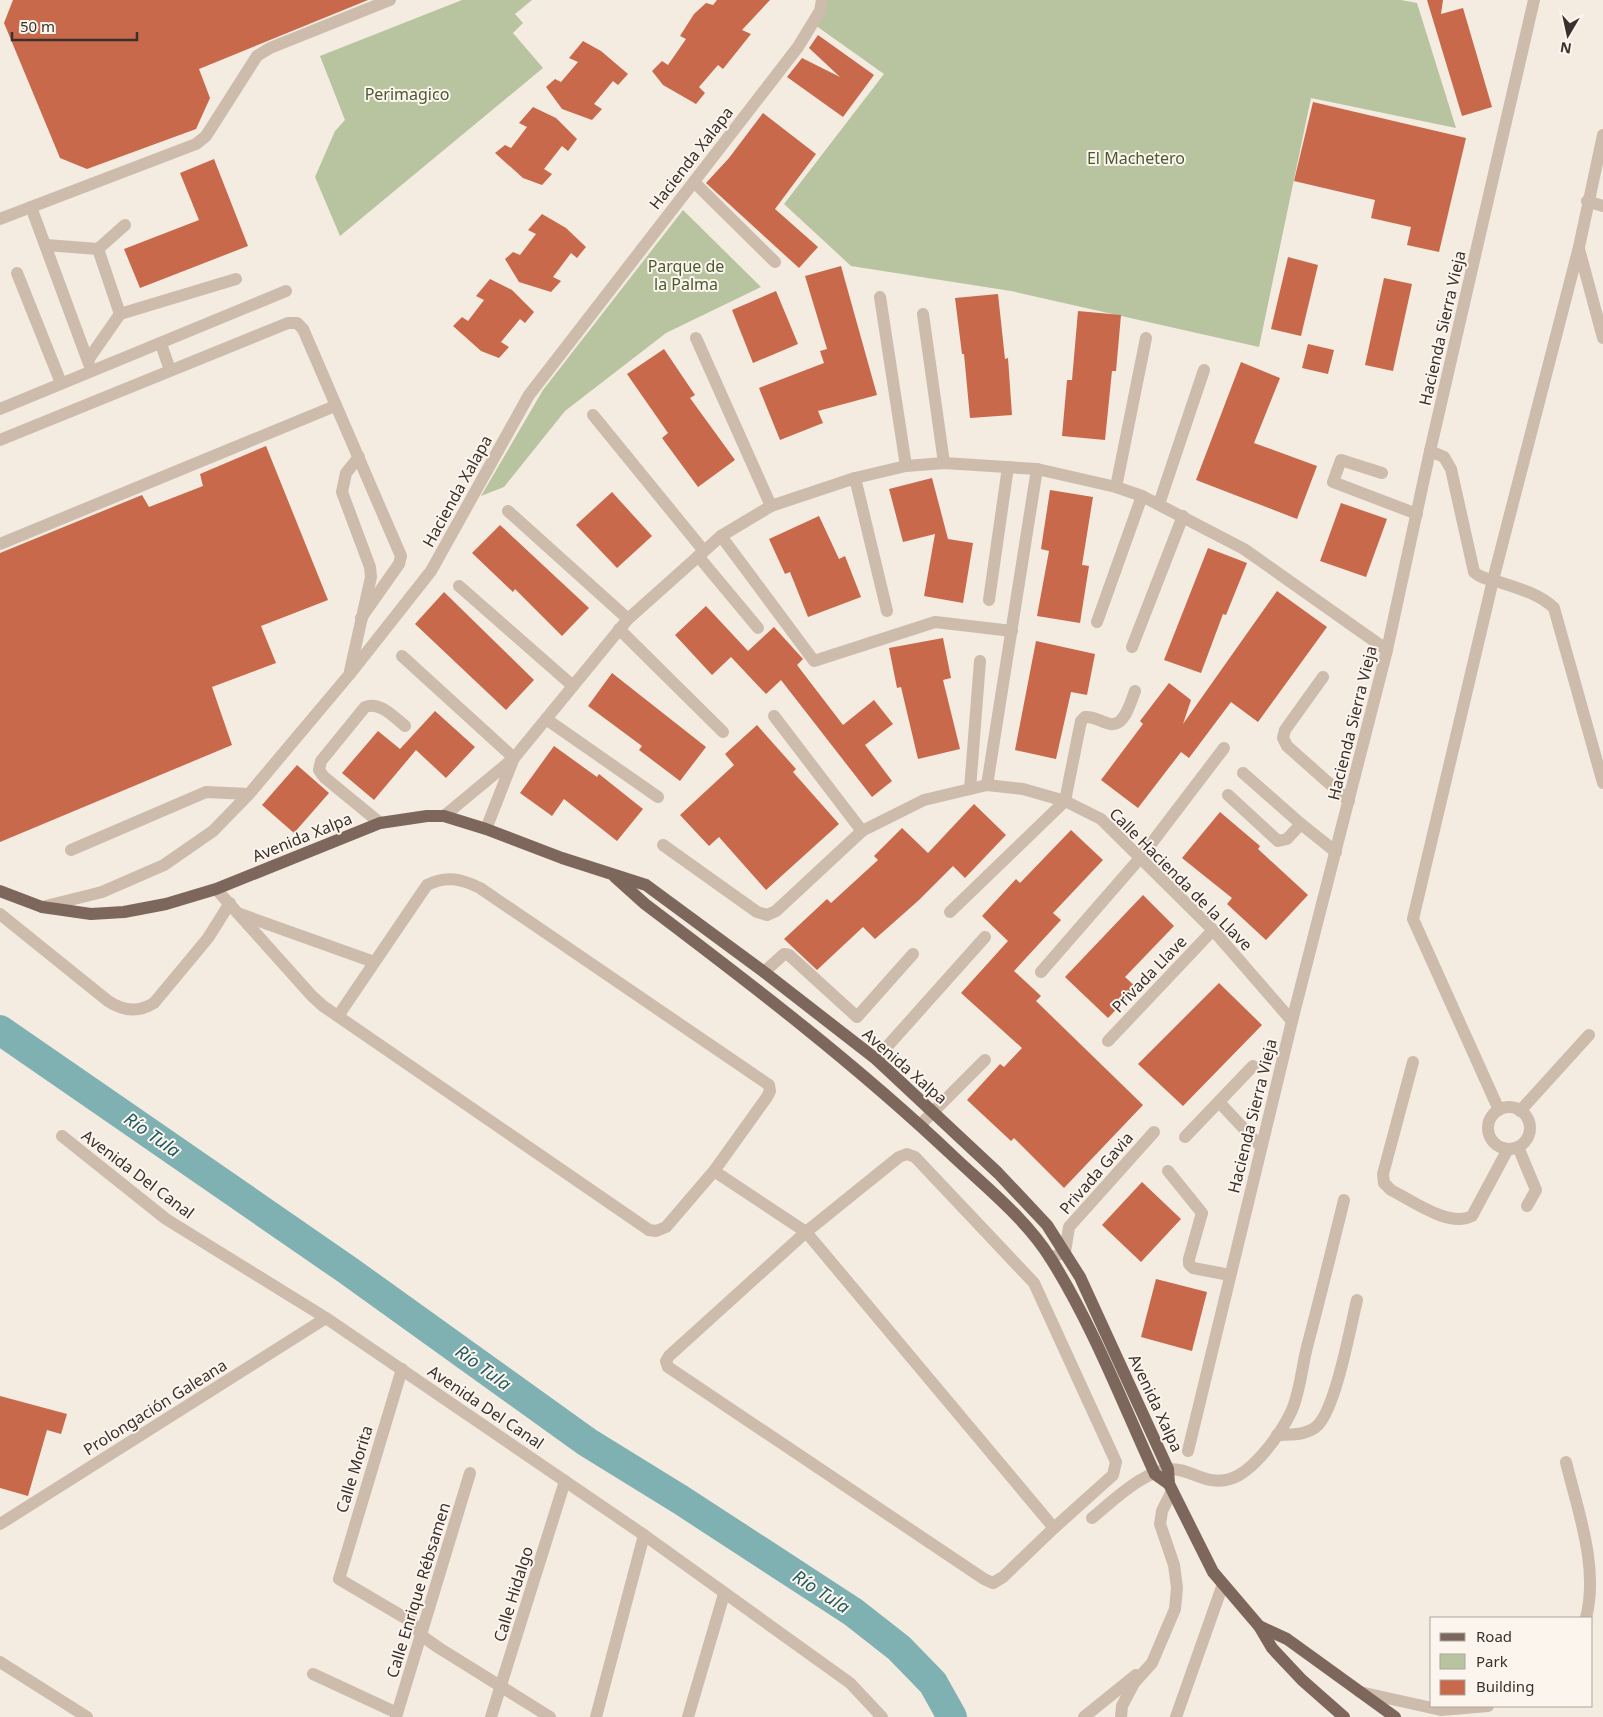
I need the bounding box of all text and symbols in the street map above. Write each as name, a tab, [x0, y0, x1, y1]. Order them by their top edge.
scale bar	[12, 10, 138, 42]
north arrow	[1543, 10, 1593, 60]
text: 50 m	[20, 16, 55, 36]
text: N	[1559, 38, 1573, 59]
park label: Perimagico	[365, 83, 449, 105]
street label: Hacienda Xalapa	[644, 102, 738, 214]
park label: El Machetero	[1087, 147, 1185, 169]
street label: Hacienda Sierra Vieja	[1413, 248, 1471, 408]
park label: Parque de la Palma	[648, 255, 724, 295]
street label: Hacienda Xalapa	[417, 431, 497, 551]
street label: Hacienda Sierra Vieja	[1322, 644, 1382, 802]
street label: Calle Hacienda de la Llave	[1105, 803, 1257, 955]
street label: Avenida Xalpa	[249, 807, 355, 867]
street label: Privada Llave	[1107, 931, 1191, 1017]
street label: Avenida Xalpa	[858, 1023, 952, 1109]
street label: Hacienda Sierra Vieja	[1222, 1037, 1282, 1195]
water label: Río Tula	[120, 1106, 185, 1162]
street label: Avenida Del Canal	[77, 1124, 199, 1224]
street label: Privada Gavia	[1054, 1127, 1138, 1219]
water label: Río Tula	[451, 1339, 516, 1395]
street label: Avenida Xalpa	[1124, 1350, 1188, 1456]
street label: Prolongación Galeana	[79, 1354, 231, 1460]
street label: Avenida Del Canal	[424, 1360, 548, 1454]
street label: Calle Morita	[330, 1423, 378, 1515]
street label: Calle Enrique Rébsamen	[381, 1500, 455, 1680]
street label: Calle Hidalgo	[488, 1543, 538, 1645]
water label: Río Tula	[789, 1564, 855, 1618]
legend	[1430, 1617, 1593, 1707]
text: Road	[1476, 1626, 1512, 1646]
text: Park	[1476, 1651, 1508, 1671]
text: Building	[1476, 1676, 1534, 1696]

